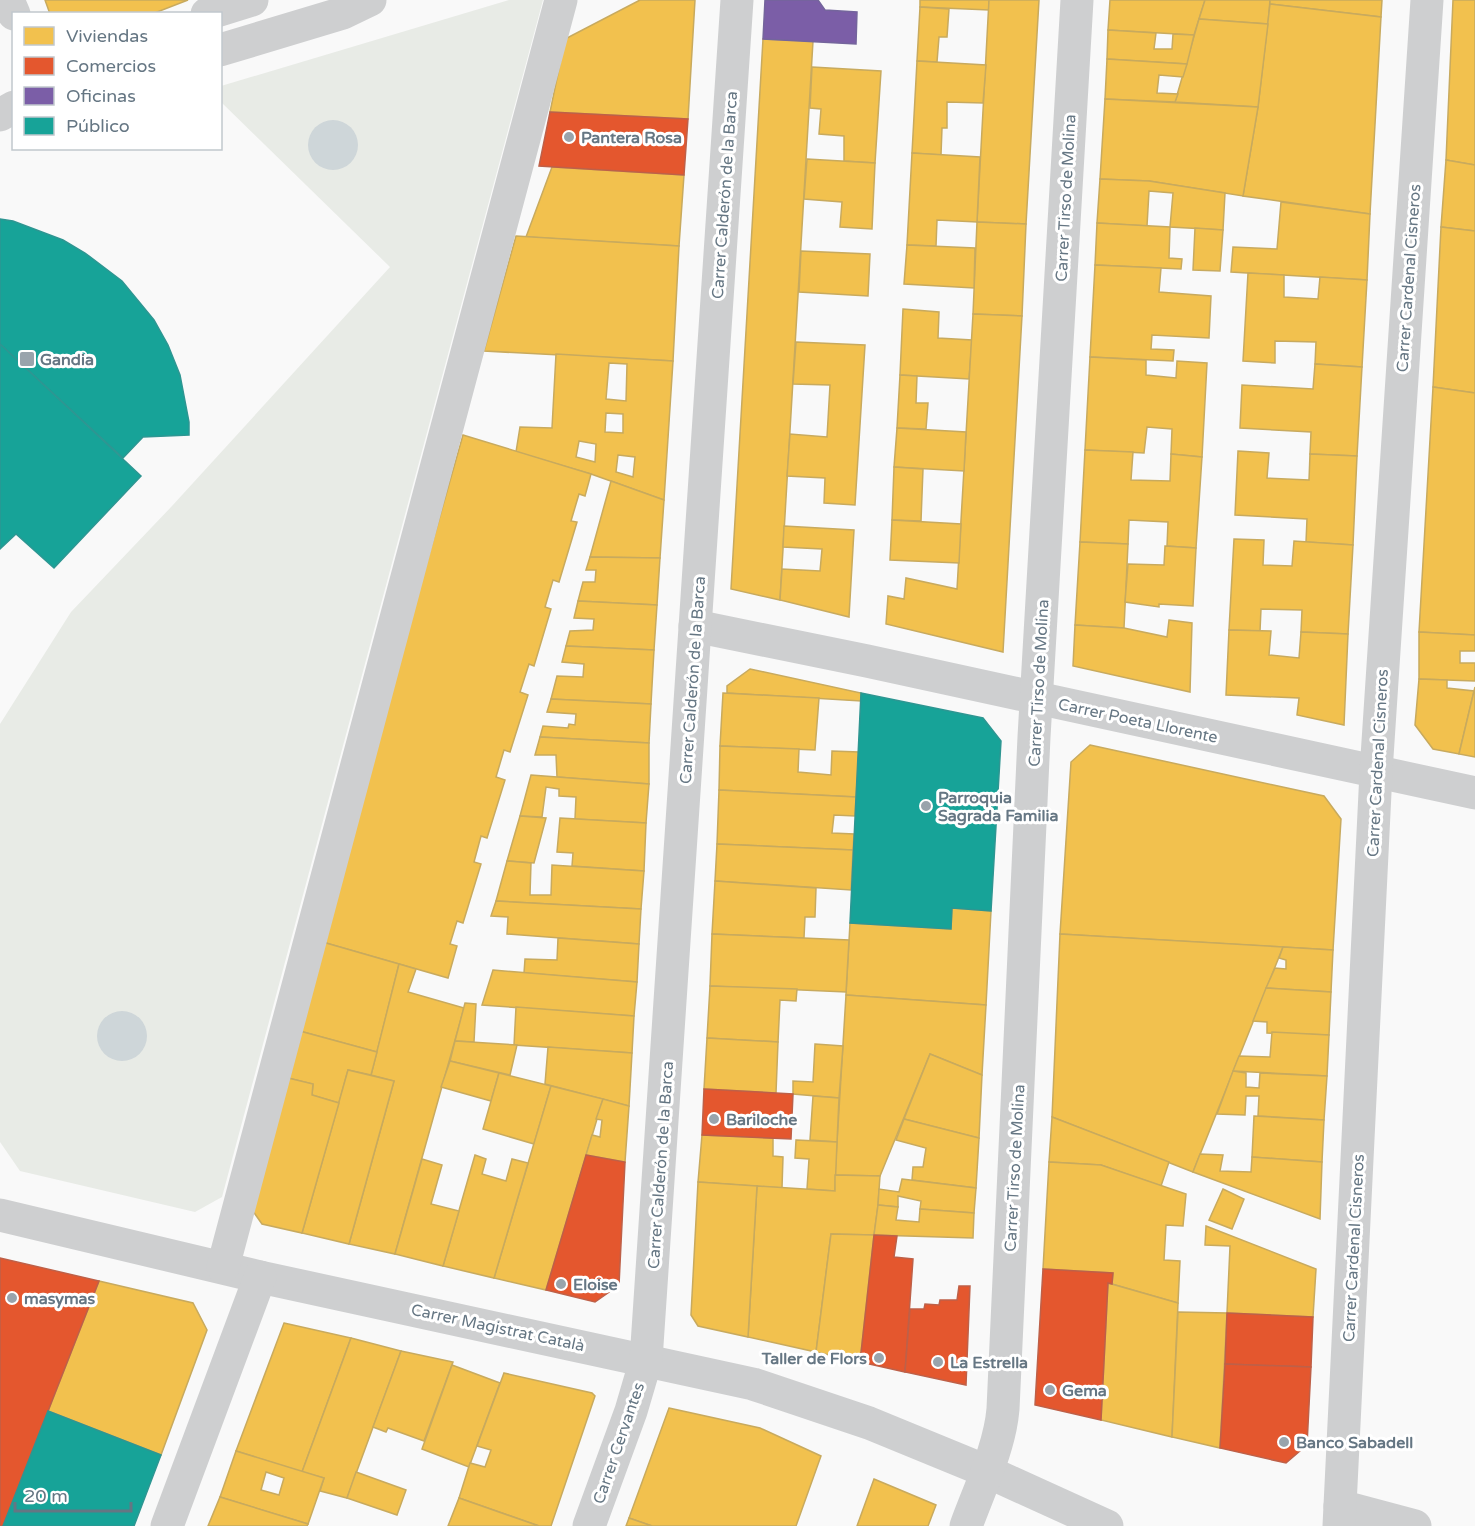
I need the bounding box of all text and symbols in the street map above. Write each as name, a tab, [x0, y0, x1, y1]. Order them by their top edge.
legend	[12, 12, 222, 150]
text: Viviendas	[66, 25, 148, 47]
text: Comercios	[66, 55, 156, 77]
text: Oficinas	[66, 85, 136, 107]
street label: Carrer Calderón de la Barca	[708, 91, 742, 300]
street label: Carrer Tirso de Molina	[1052, 114, 1080, 282]
text: Público	[66, 115, 130, 137]
place label: Pantera Rosa	[581, 128, 682, 148]
marker: Pantera Rosa	[562, 130, 576, 144]
street label: Carrer Cardenal Cisneros	[1392, 183, 1426, 373]
marker: Gandia	[18, 350, 36, 368]
place label: Gandia	[40, 350, 94, 370]
street label: Carrer Calderón de la Barca	[676, 576, 710, 785]
street label: Carrer Tirso de Molina	[1025, 599, 1053, 767]
street label: Carrer Cardenal Cisneros	[1363, 668, 1393, 858]
street label: Carrer Poeta Llorente	[1056, 694, 1219, 748]
place label: Parroquia Sagrada Familia	[938, 788, 1058, 826]
marker: Parroquia Sagrada Familia	[919, 799, 933, 813]
street label: Carrer Calderón de la Barca	[644, 1061, 678, 1270]
street label: Carrer Tirso de Molina	[1001, 1084, 1029, 1252]
place label: Bariloche	[726, 1110, 797, 1130]
marker: Bariloche	[707, 1112, 721, 1126]
street label: Carrer Cardenal Cisneros	[1339, 1153, 1369, 1343]
place label: Eloise	[573, 1275, 618, 1295]
marker: Eloise	[554, 1277, 568, 1291]
place label: masymas	[24, 1289, 96, 1309]
marker: masymas	[5, 1291, 19, 1305]
street label: Carrer Magistrat Català	[409, 1300, 586, 1356]
place label: Taller de Flors	[761, 1349, 867, 1369]
marker: Taller de Flors	[872, 1351, 886, 1365]
place label: La Estrella	[950, 1353, 1028, 1373]
marker: La Estrella	[931, 1355, 945, 1369]
street label: Carrer Cervantes	[589, 1380, 649, 1507]
place label: Gema	[1062, 1381, 1107, 1401]
marker: Gema	[1043, 1383, 1057, 1397]
place label: Banco Sabadell	[1296, 1433, 1413, 1453]
marker: Banco Sabadell	[1277, 1435, 1291, 1449]
scale bar	[15, 1475, 130, 1513]
text: 20 m	[24, 1485, 68, 1507]

